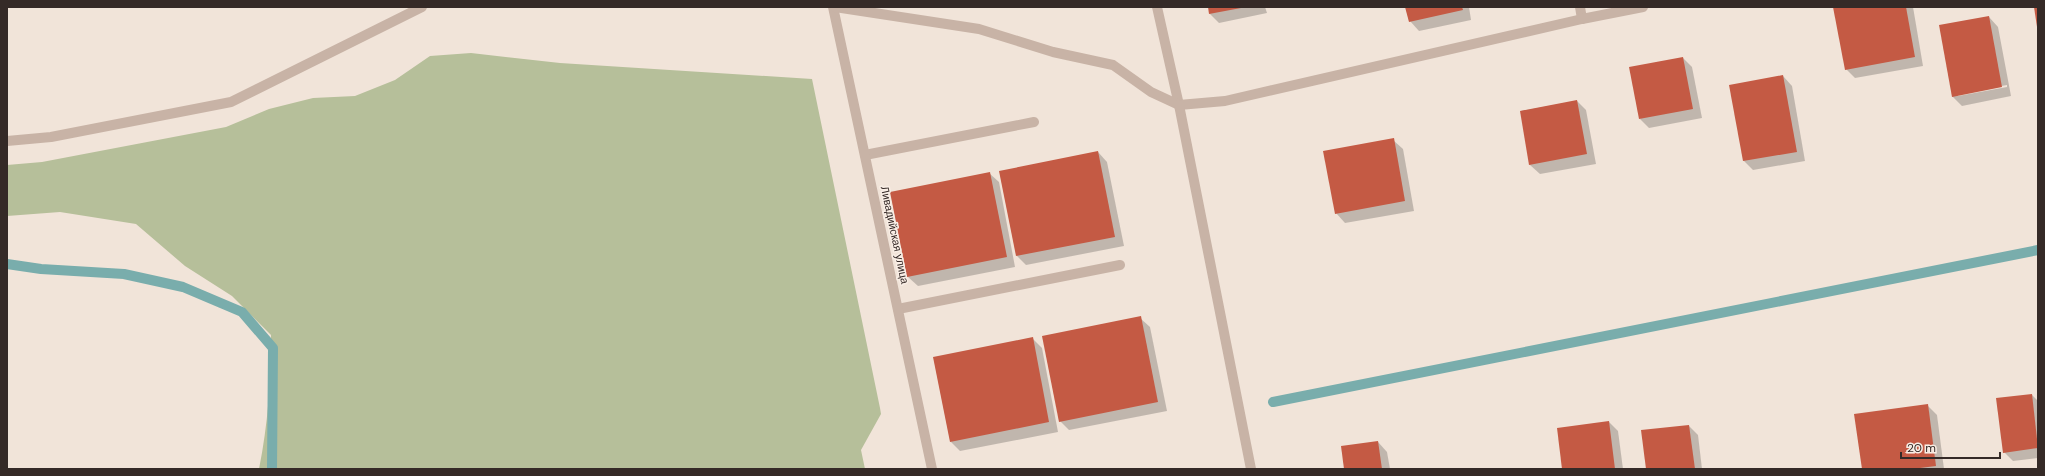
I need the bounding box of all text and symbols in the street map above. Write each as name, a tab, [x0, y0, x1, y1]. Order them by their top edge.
street label: Ливадийская улица	[878, 185, 912, 286]
scale bar	[1901, 434, 2000, 460]
text: 20 m	[1907, 440, 1936, 456]

